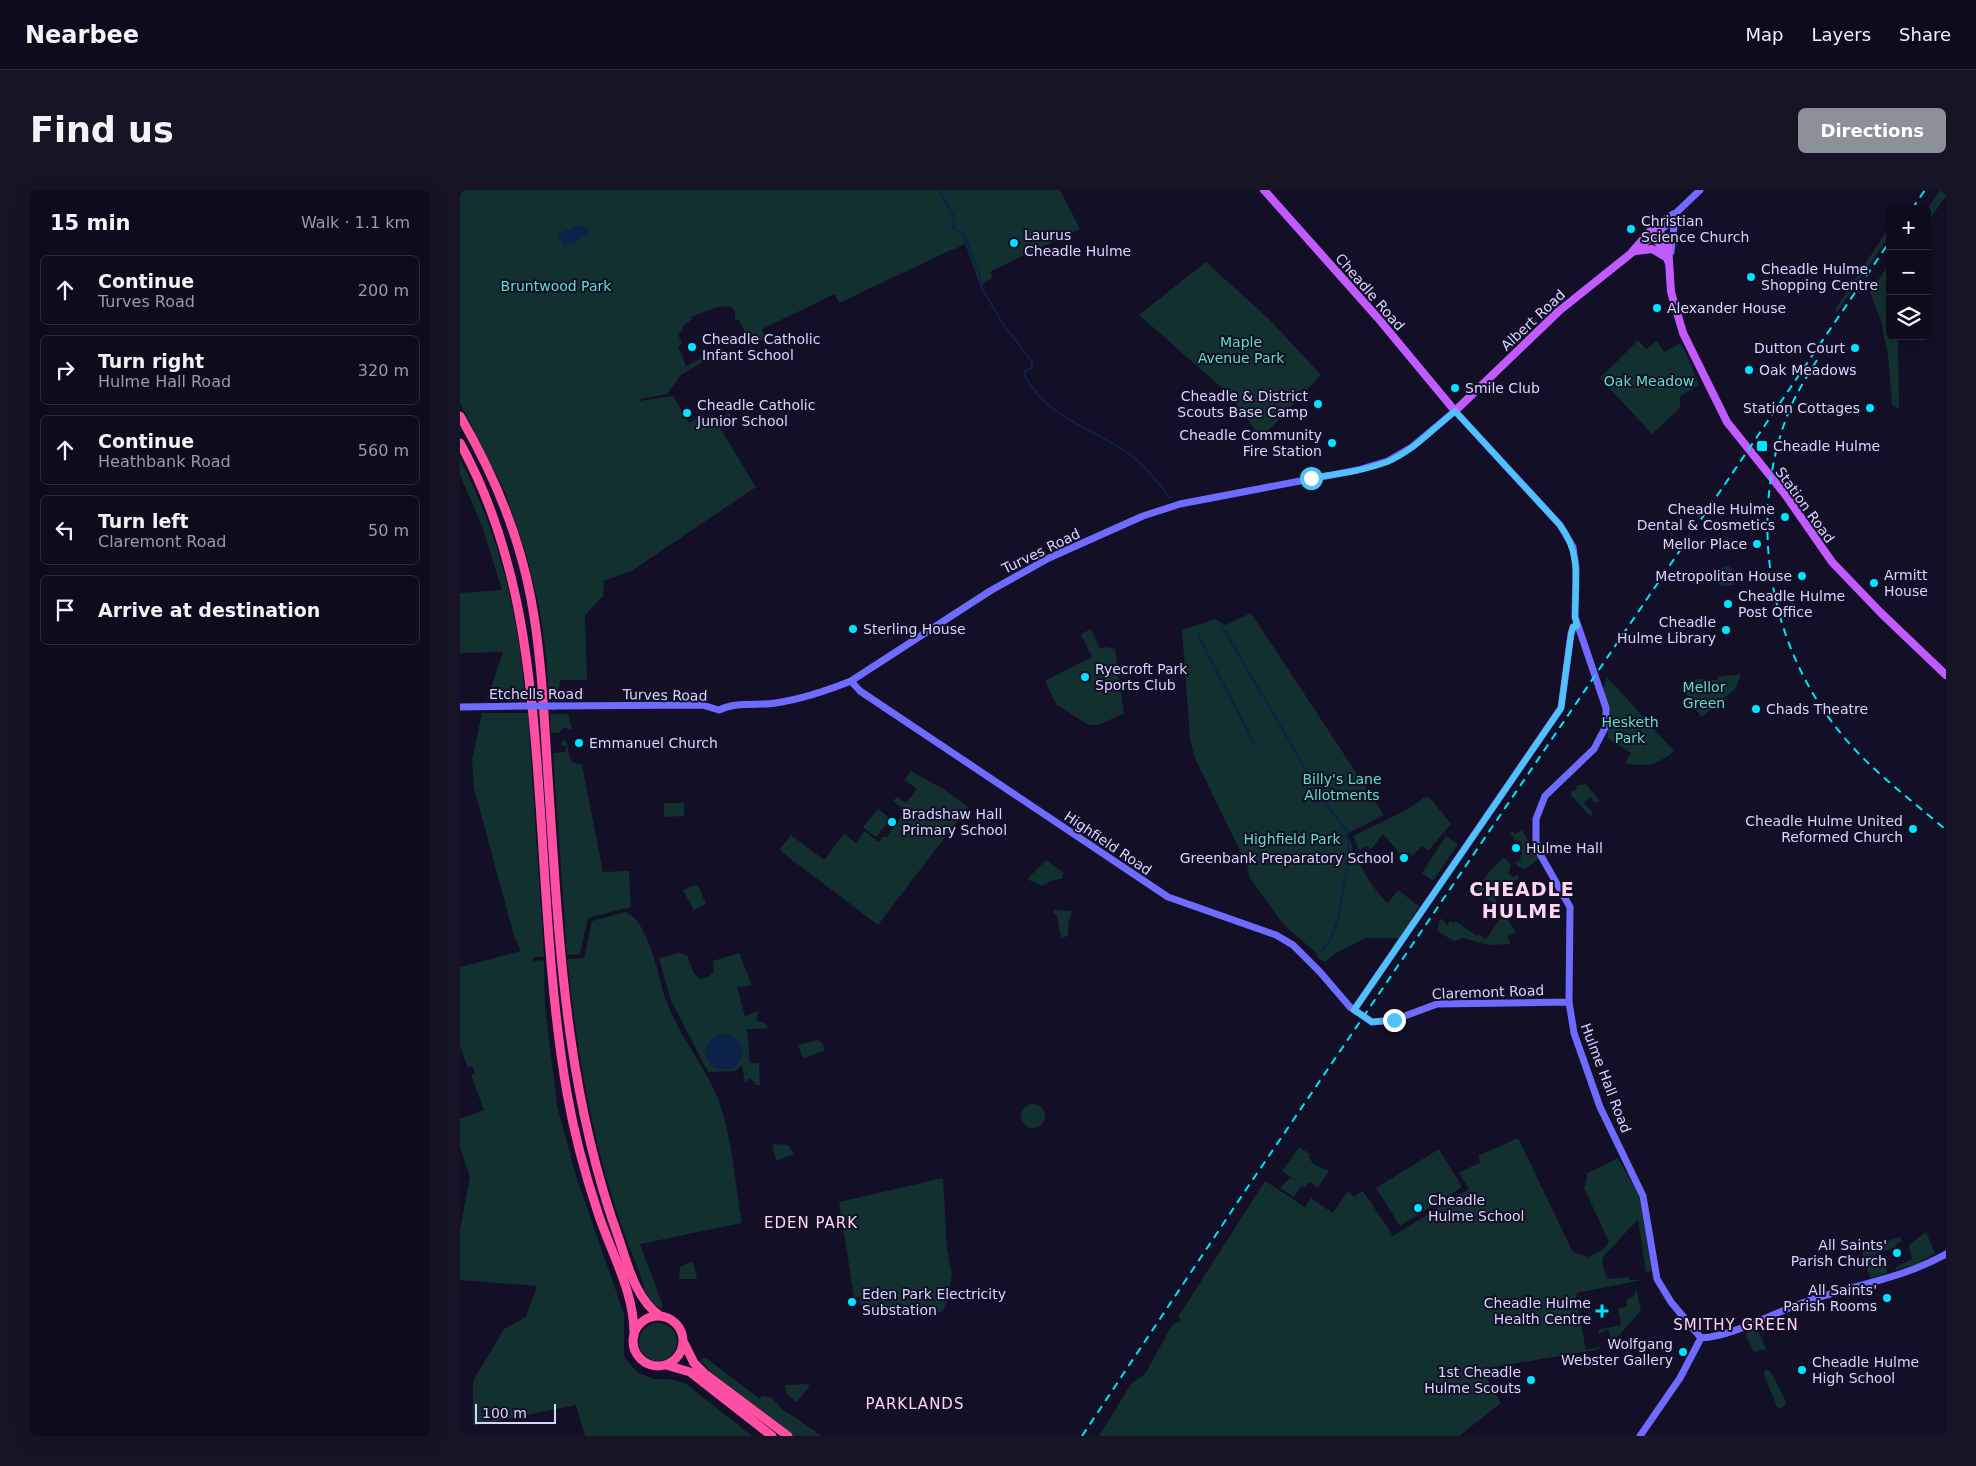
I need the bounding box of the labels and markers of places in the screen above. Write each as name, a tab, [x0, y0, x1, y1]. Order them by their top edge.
place label: Christian Science Church	[1641, 213, 1749, 245]
marker: Christian Science Church	[1625, 223, 1637, 235]
place label: Laurus Cheadle Hulme	[1024, 227, 1131, 259]
marker: Laurus Cheadle Hulme	[1008, 237, 1020, 249]
place label: Cheadle Hulme Shopping Centre	[1761, 261, 1878, 293]
marker: Cheadle Hulme Shopping Centre	[1745, 271, 1757, 283]
place label: Alexander House	[1667, 300, 1786, 316]
marker: Alexander House	[1651, 302, 1663, 314]
place label: Cheadle Catholic Infant School	[702, 331, 820, 363]
place label: Dutton Court	[1754, 340, 1846, 356]
marker: Cheadle Catholic Infant School	[686, 341, 698, 353]
marker: Dutton Court	[1849, 342, 1861, 354]
place label: Oak Meadows	[1759, 362, 1857, 378]
marker: Oak Meadows	[1743, 364, 1755, 376]
place label: Smile Club	[1465, 380, 1540, 396]
marker: Smile Club	[1449, 382, 1461, 394]
place label: Cheadle & District Scouts Base Camp	[1177, 388, 1309, 420]
place label: Cheadle Catholic Junior School	[696, 397, 815, 429]
marker: Cheadle & District Scouts Base Camp	[1312, 398, 1324, 410]
place label: Station Cottages	[1743, 400, 1860, 416]
marker: Station Cottages	[1864, 402, 1876, 414]
marker: Cheadle Catholic Junior School	[681, 407, 693, 419]
place label: Cheadle Community Fire Station	[1179, 427, 1322, 459]
marker: Cheadle Community Fire Station	[1326, 437, 1338, 449]
place label: Cheadle Hulme	[1773, 438, 1880, 454]
marker: Cheadle Hulme	[1755, 439, 1769, 453]
place label: Cheadle Hulme Dental & Cosmetics	[1637, 501, 1775, 533]
marker: Cheadle Hulme Dental & Cosmetics	[1779, 511, 1791, 523]
place label: Mellor Place	[1663, 536, 1747, 552]
marker: Mellor Place	[1751, 538, 1763, 550]
place label: Armitt House	[1884, 567, 1928, 599]
place label: Metropolitan House	[1655, 568, 1792, 584]
marker: Metropolitan House	[1796, 570, 1808, 582]
marker: Armitt House	[1868, 577, 1880, 589]
place label: Cheadle Hulme Post Office	[1738, 588, 1845, 620]
marker: Cheadle Hulme Post Office	[1722, 598, 1734, 610]
place label: Cheadle Hulme Library	[1617, 614, 1716, 646]
place label: Sterling House	[863, 621, 966, 637]
marker: Sterling House	[847, 623, 859, 635]
marker: Cheadle Hulme Library	[1720, 624, 1732, 636]
place label: Ryecroft Park Sports Club	[1095, 661, 1188, 693]
marker: Ryecroft Park Sports Club	[1079, 671, 1091, 683]
place label: Chads Theatre	[1766, 701, 1868, 717]
marker: Chads Theatre	[1750, 703, 1762, 715]
place label: Emmanuel Church	[589, 735, 718, 751]
marker: Emmanuel Church	[573, 737, 585, 749]
place label: Bradshaw Hall Primary School	[902, 806, 1007, 838]
place label: Cheadle Hulme United Reformed Church	[1745, 813, 1903, 845]
marker: Bradshaw Hall Primary School	[886, 816, 898, 828]
marker: Cheadle Hulme United Reformed Church	[1907, 823, 1919, 835]
place label: Hulme Hall	[1526, 840, 1603, 856]
marker: Hulme Hall	[1510, 842, 1522, 854]
place label: Greenbank Preparatory School	[1180, 850, 1394, 866]
marker: Greenbank Preparatory School	[1398, 852, 1410, 864]
place label: Cheadle Hulme School	[1428, 1192, 1524, 1224]
marker: Cheadle Hulme School	[1412, 1202, 1424, 1214]
place label: All Saints' Parish Church	[1791, 1237, 1887, 1269]
marker: All Saints' Parish Church	[1891, 1247, 1903, 1259]
place label: All Saints' Parish Rooms	[1783, 1282, 1877, 1314]
place label: Eden Park Electricity Substation	[862, 1286, 1006, 1318]
marker: All Saints' Parish Rooms	[1881, 1292, 1893, 1304]
place label: Cheadle Hulme Health Centre	[1484, 1295, 1591, 1327]
marker: Eden Park Electricity Substation	[846, 1296, 858, 1308]
marker: Cheadle Hulme Health Centre	[1595, 1304, 1609, 1318]
place label: Wolfgang Webster Gallery	[1561, 1336, 1673, 1368]
marker: Wolfgang Webster Gallery	[1677, 1346, 1689, 1358]
place label: Cheadle Hulme High School	[1812, 1354, 1919, 1386]
place label: 1st Cheadle Hulme Scouts	[1424, 1364, 1521, 1396]
marker: Cheadle Hulme High School	[1796, 1364, 1808, 1376]
marker: 1st Cheadle Hulme Scouts	[1525, 1374, 1537, 1386]

